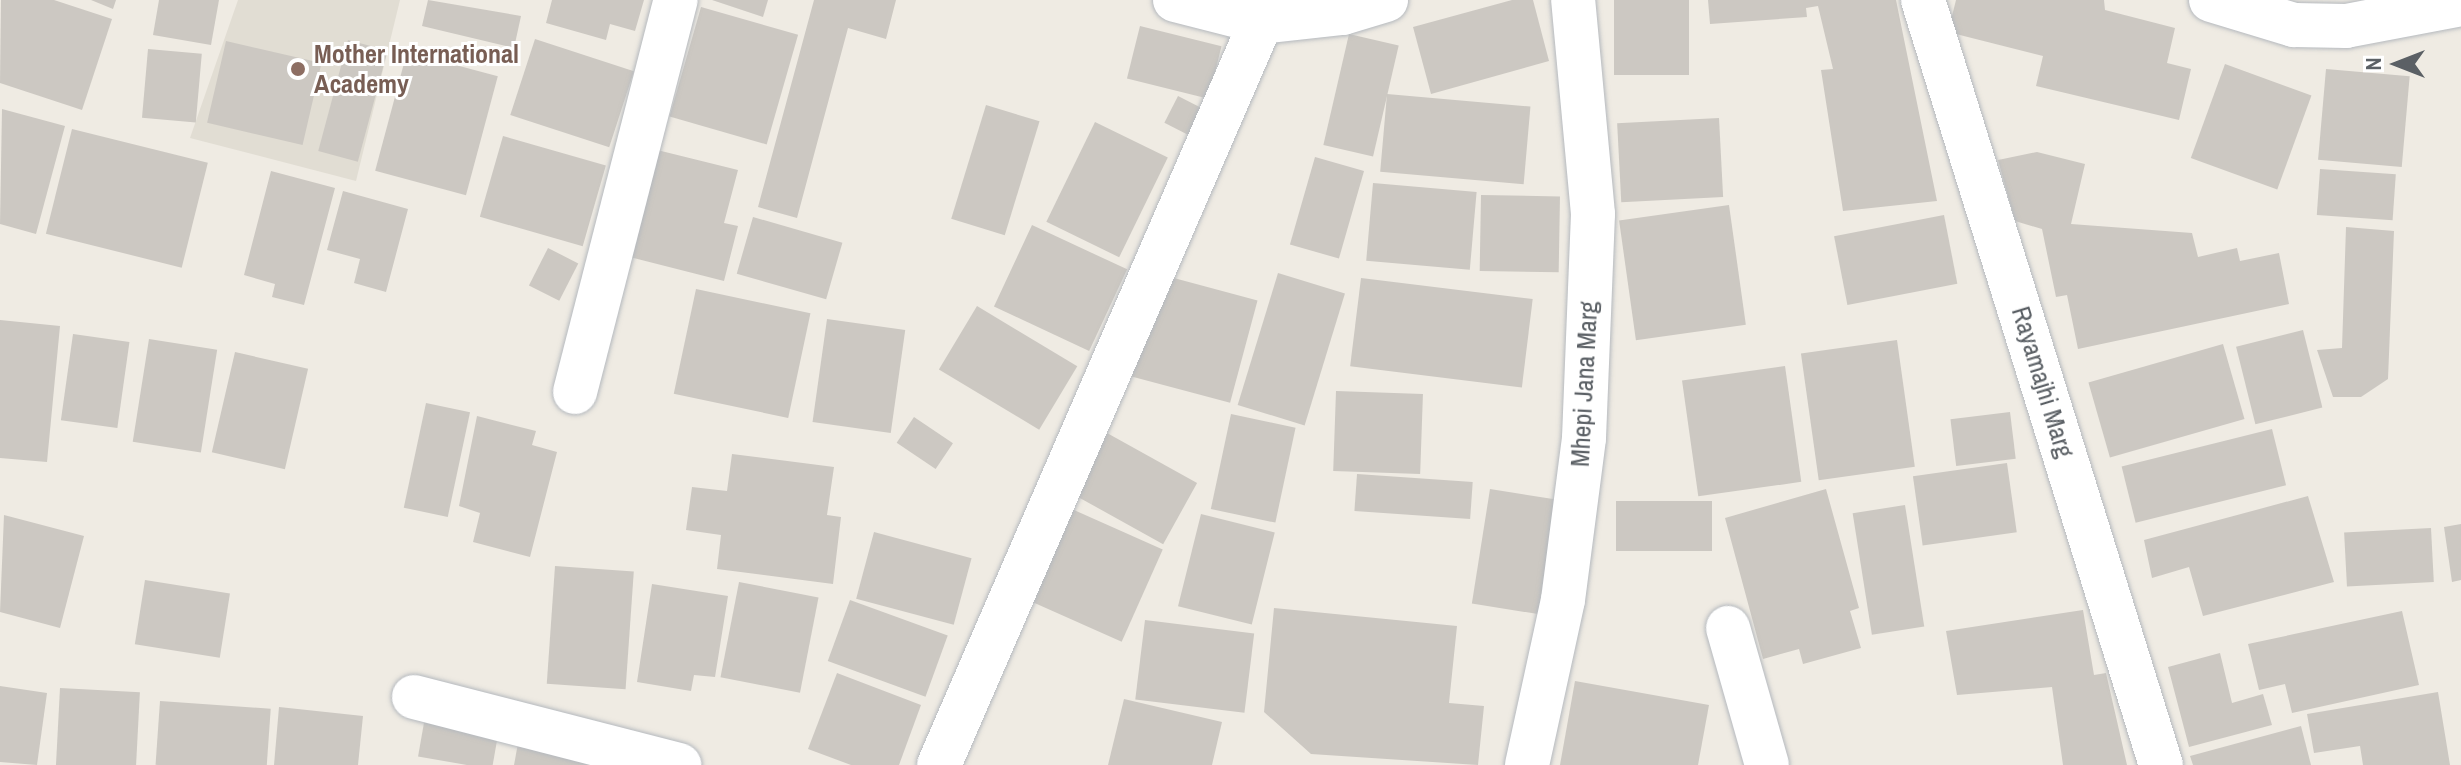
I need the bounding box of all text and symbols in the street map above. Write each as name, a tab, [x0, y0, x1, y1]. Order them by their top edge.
north arrow	[2357, 24, 2437, 104]
place label: Mother International Academy	[314, 38, 519, 100]
text: N	[2358, 57, 2388, 71]
marker: Mother International Academy	[289, 60, 307, 78]
street label: Mhepi Jana Marg	[1564, 300, 1604, 468]
street label: Rayamajhi Marg	[2005, 303, 2081, 461]

